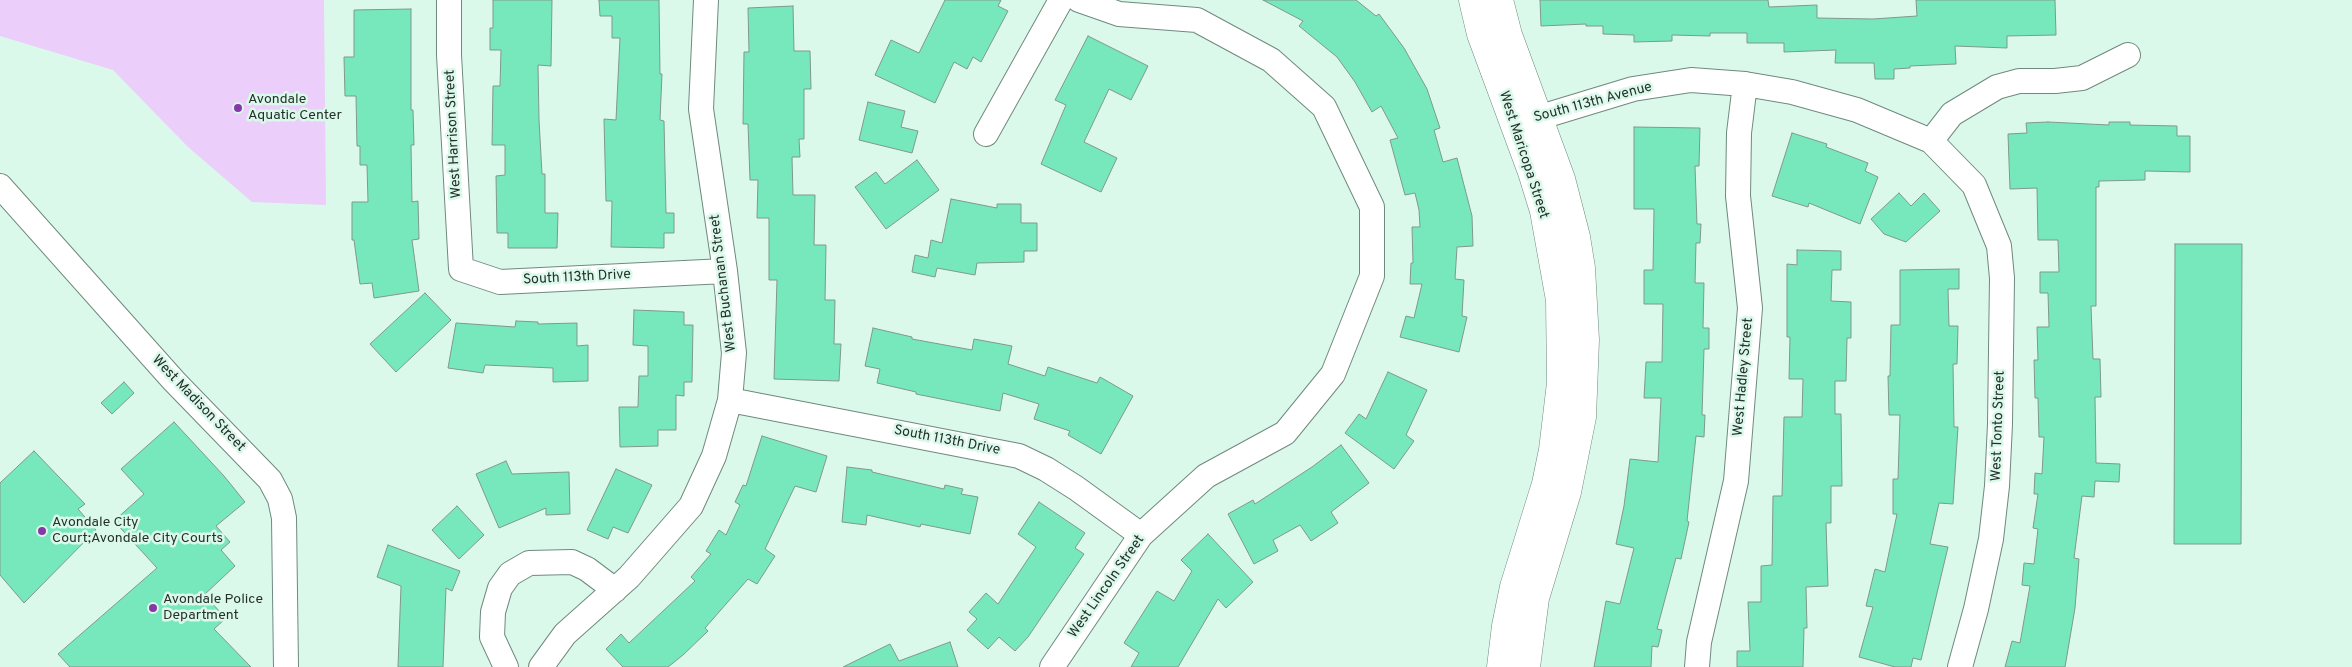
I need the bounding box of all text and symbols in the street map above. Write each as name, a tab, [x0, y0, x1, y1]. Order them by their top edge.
street label: West Harrison Street	[442, 69, 466, 199]
street label: South 113th Avenue	[1532, 79, 1654, 127]
street label: West Maricopa Street	[1494, 89, 1552, 221]
place label: Avondale Aquatic Center	[248, 92, 342, 124]
marker: Avondale Aquatic Center	[232, 102, 244, 114]
street label: West Buchanan Street	[707, 213, 741, 353]
street label: South 113th Drive	[523, 267, 631, 289]
street label: West Hadley Street	[1730, 317, 1758, 437]
street label: West Madison Street	[148, 352, 248, 456]
street label: West Tonto Street	[1989, 370, 2009, 482]
street label: South 113th Drive	[892, 422, 1002, 460]
place label: Avondale City Court;Avondale City Courts	[52, 515, 223, 548]
marker: Avondale City Court;Avondale City Courts	[36, 525, 48, 537]
street label: West Lincoln Street	[1065, 532, 1149, 642]
place label: Avondale Police Department	[163, 592, 263, 624]
marker: Avondale Police Department	[147, 602, 159, 614]

